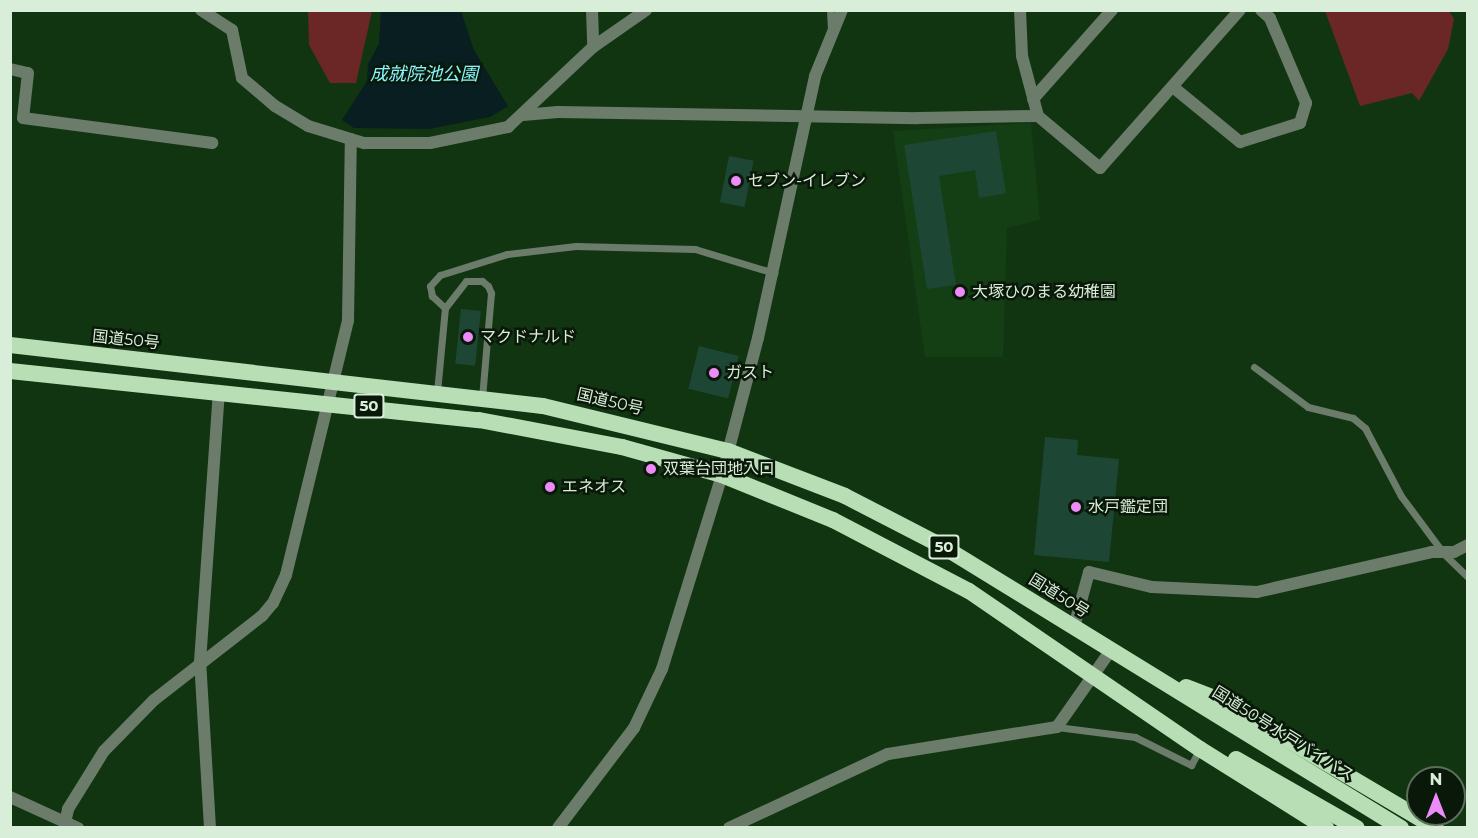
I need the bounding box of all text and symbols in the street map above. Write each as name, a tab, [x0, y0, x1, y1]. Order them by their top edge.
water label: 成就院池公園	[370, 63, 478, 85]
place label: セブン-イレブン	[748, 171, 866, 191]
marker: セブン-イレブン	[729, 174, 743, 188]
place label: 大塚ひのまる幼稚園	[972, 282, 1116, 302]
marker: 大塚ひのまる幼稚園	[953, 285, 967, 299]
street label: 国道50号	[91, 327, 161, 353]
place label: マクドナルド	[480, 327, 576, 347]
marker: マクドナルド	[461, 330, 475, 344]
place label: ガスト	[726, 363, 774, 383]
marker: ガスト	[707, 366, 721, 380]
street label: 国道50号	[575, 385, 645, 419]
road number: 50	[352, 394, 386, 418]
place label: 双葉台団地入口	[663, 459, 775, 479]
marker: 双葉台団地入口	[644, 462, 658, 476]
place label: エネオス	[562, 477, 626, 497]
marker: エネオス	[543, 480, 557, 494]
place label: 水戸鑑定団	[1088, 497, 1168, 517]
marker: 水戸鑑定団	[1069, 500, 1083, 514]
road number: 50	[928, 535, 960, 559]
street label: 国道50号	[1025, 570, 1093, 622]
street label: 国道50号水戸バイパス	[1209, 682, 1357, 786]
north arrow	[1406, 766, 1466, 826]
text: N	[1430, 770, 1442, 789]

